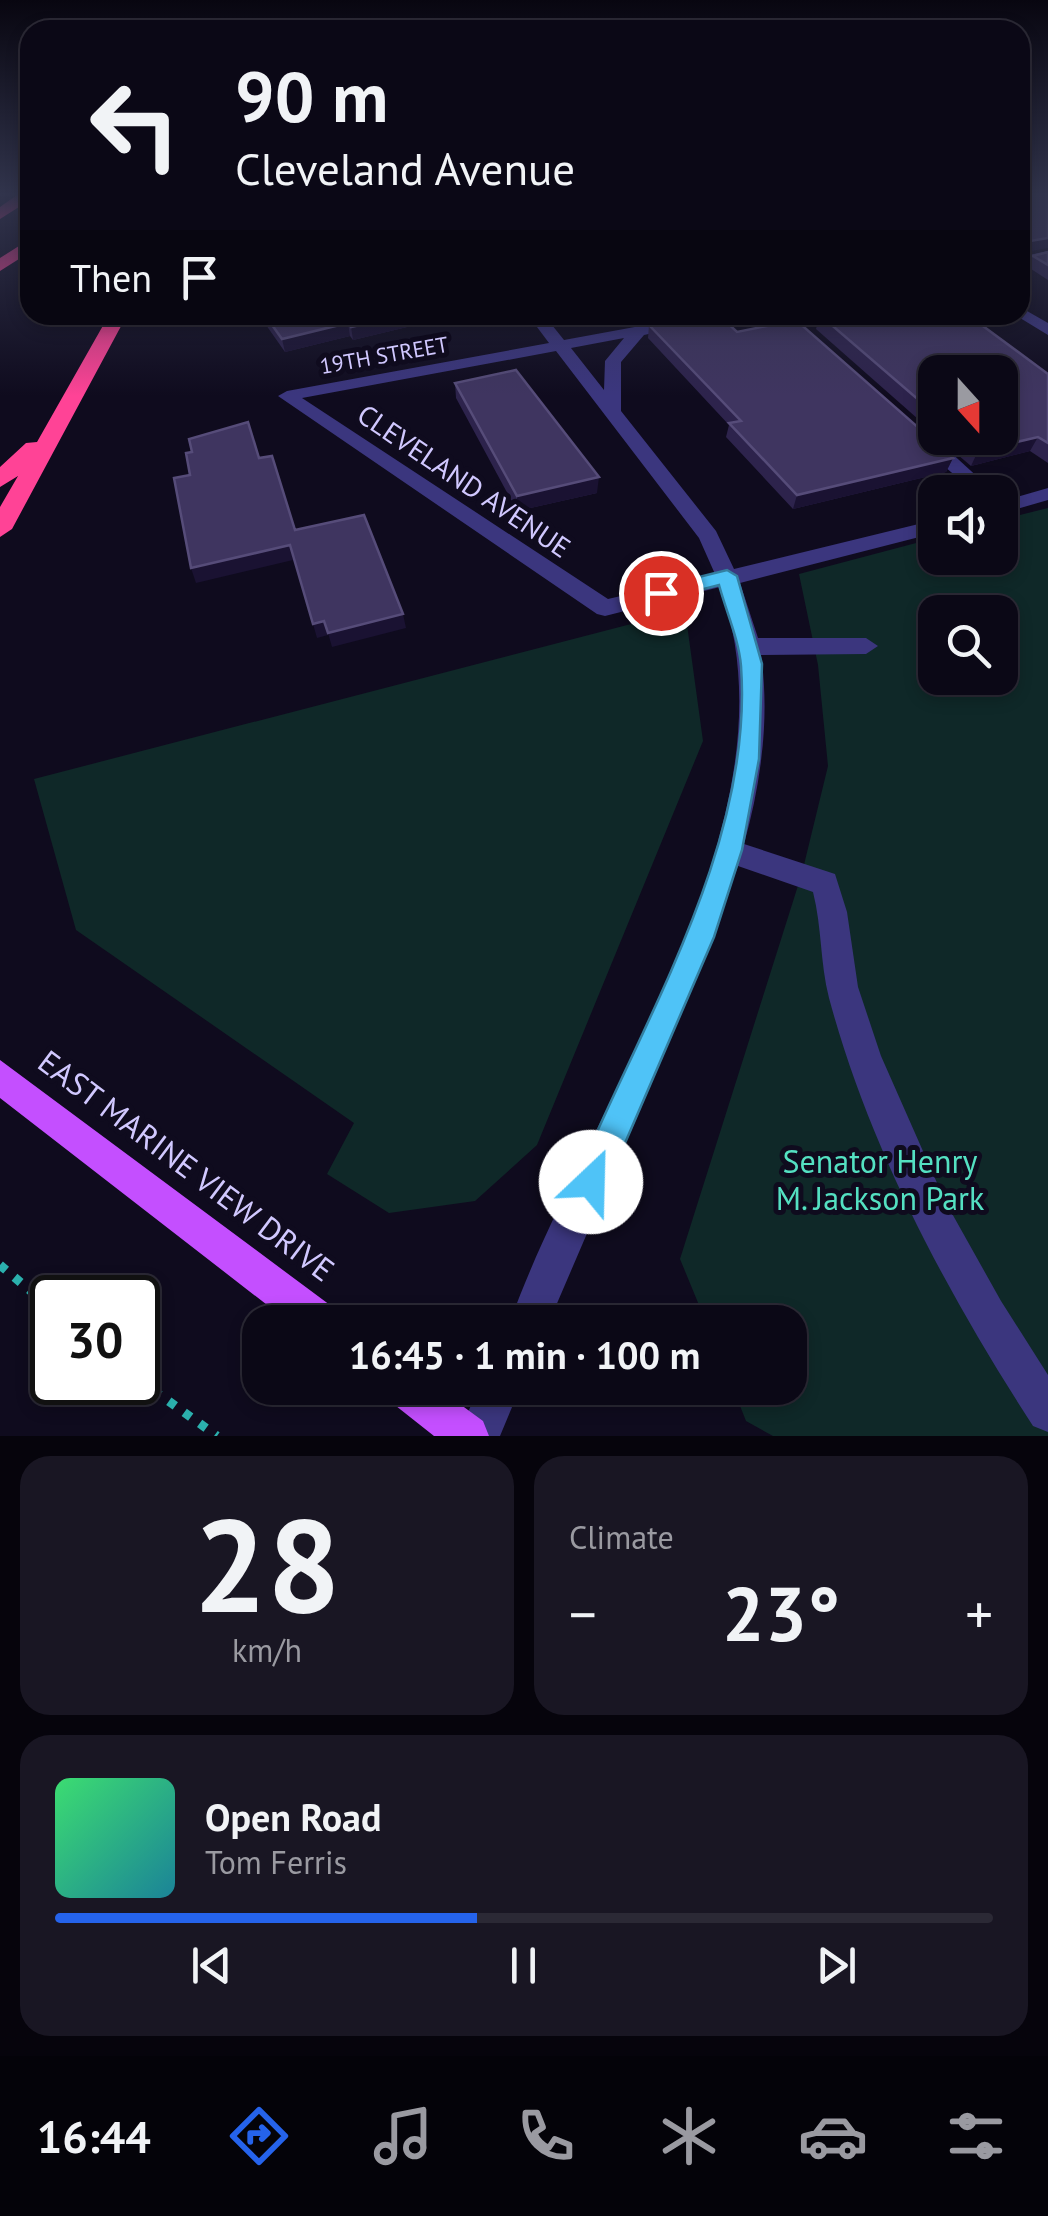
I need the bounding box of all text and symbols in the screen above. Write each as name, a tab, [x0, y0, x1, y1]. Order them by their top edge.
text: 90 m	[235, 51, 388, 141]
icon: left	[70, 60, 200, 190]
text: Cleveland Avenue	[235, 139, 575, 197]
icon: arrive	[172, 250, 227, 305]
text: Then	[70, 253, 152, 302]
street label: 19TH STREET	[318, 330, 450, 380]
north arrow	[918, 355, 1018, 455]
map controls	[918, 355, 1018, 695]
street label: CLEVELAND AVENUE	[351, 396, 578, 566]
button: sound	[918, 475, 1018, 575]
pin	[619, 551, 704, 636]
icon: arrive	[634, 566, 689, 621]
button: search	[918, 595, 1018, 695]
street label: EAST MARINE VIEW DRIVE	[30, 1040, 343, 1290]
position arrow	[539, 1130, 643, 1234]
park label: Senator Henry M. Jackson Park	[776, 1140, 985, 1219]
speed limit sign: 30	[30, 1275, 160, 1405]
text: 16:45 · 1 min · 100 m	[349, 1330, 700, 1379]
text: 28	[193, 1480, 341, 1648]
text: Climate	[569, 1516, 674, 1558]
text: 23°	[722, 1565, 840, 1662]
text: −	[569, 1578, 597, 1649]
text: +	[965, 1578, 993, 1649]
text: km/h	[232, 1629, 302, 1671]
text: Open Road	[205, 1792, 381, 1841]
text: Tom Ferris	[205, 1841, 347, 1883]
icon: previous	[184, 1938, 239, 1993]
icon: pause	[496, 1938, 551, 1993]
icon: next	[809, 1938, 864, 1993]
icon: directions	[224, 2101, 294, 2171]
icon: music	[368, 2101, 438, 2171]
icon: phone	[511, 2101, 581, 2171]
icon: climate	[654, 2101, 724, 2171]
icon: car	[798, 2101, 868, 2171]
icon: filters	[941, 2101, 1011, 2171]
text: 16:44	[37, 2107, 151, 2165]

